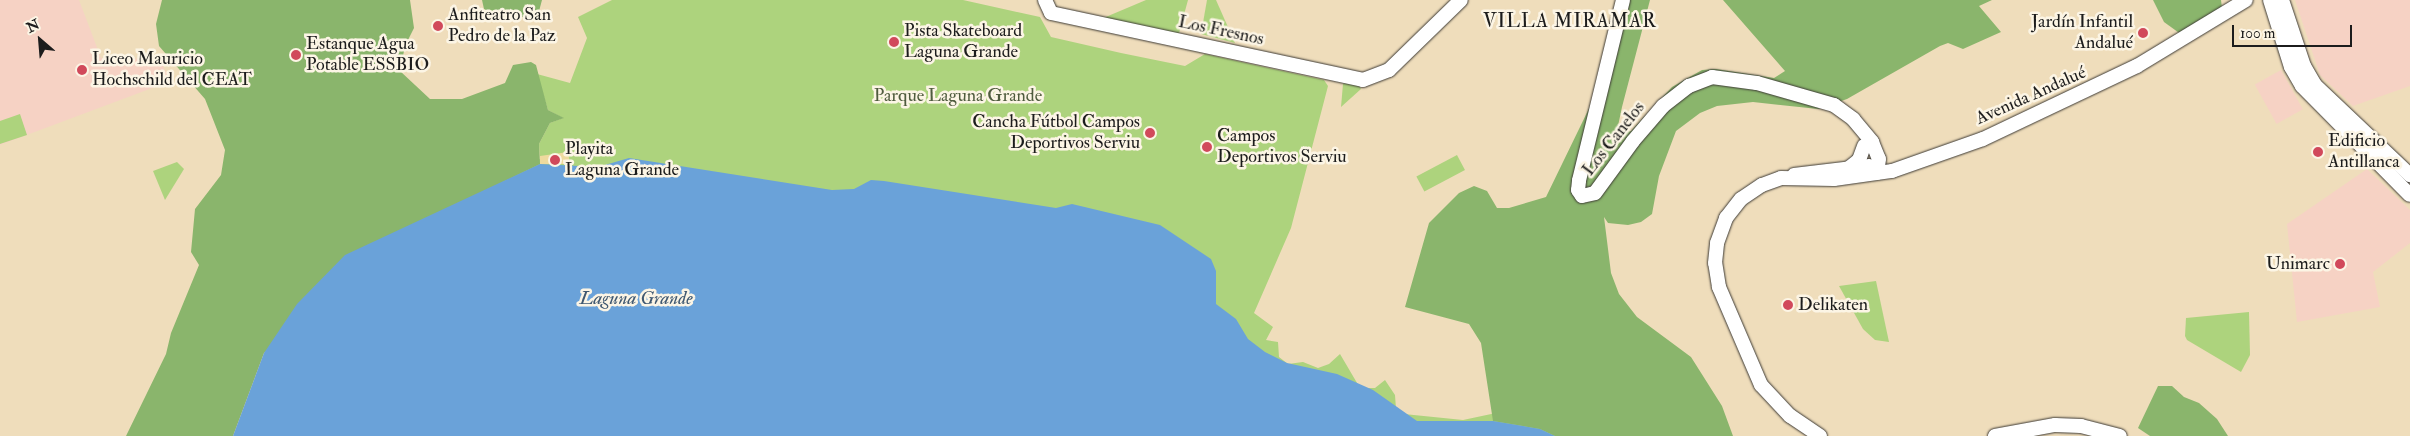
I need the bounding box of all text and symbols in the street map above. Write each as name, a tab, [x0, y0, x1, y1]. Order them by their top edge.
place label: Anfiteatro San Pedro de la Paz	[448, 5, 556, 48]
street label: Los Fresnos	[1176, 11, 1266, 51]
district label: VILLA MIRAMAR	[1481, 11, 1659, 33]
place label: Jardín Infantil Andalué	[2031, 12, 2133, 54]
north arrow	[15, 15, 65, 65]
scale bar	[2235, 15, 2355, 47]
text: N	[24, 16, 42, 37]
marker: Anfiteatro San Pedro de la Paz	[432, 20, 444, 32]
place label: Pista Skateboard Laguna Grande	[904, 21, 1022, 64]
text: 100 m	[2240, 24, 2275, 43]
marker: Jardín Infantil Andalué	[2137, 27, 2149, 39]
place label: Estanque Agua Potable ESSBIO	[306, 34, 429, 76]
marker: Pista Skateboard Laguna Grande	[888, 36, 900, 48]
place label: Liceo Mauricio Hochschild del CEAT	[92, 49, 252, 92]
marker: Estanque Agua Potable ESSBIO	[290, 49, 302, 61]
street label: Avenida Andalué	[1972, 62, 2090, 130]
marker: Liceo Mauricio Hochschild del CEAT	[76, 64, 88, 76]
park label: Parque Laguna Grande	[874, 85, 1042, 107]
street label: Los Canelos	[1578, 98, 1650, 180]
place label: Cancha Fútbol Campos Deportivos Serviu	[972, 112, 1140, 154]
place label: Campos Deportivos Serviu	[1217, 126, 1347, 168]
marker: Cancha Fútbol Campos Deportivos Serviu	[1144, 127, 1156, 139]
place label: Edificio Antillanca	[2328, 131, 2400, 173]
place label: Playita Laguna Grande	[565, 139, 679, 182]
marker: Campos Deportivos Serviu	[1201, 141, 1213, 153]
marker: Edificio Antillanca	[2312, 146, 2324, 158]
marker: Playita Laguna Grande	[549, 154, 561, 166]
place label: Unimarc	[2266, 253, 2330, 275]
marker: Unimarc	[2334, 258, 2346, 270]
water label: Laguna Grande	[579, 288, 693, 310]
place label: Delikaten	[1798, 294, 1868, 316]
marker: Delikaten	[1782, 299, 1794, 311]

